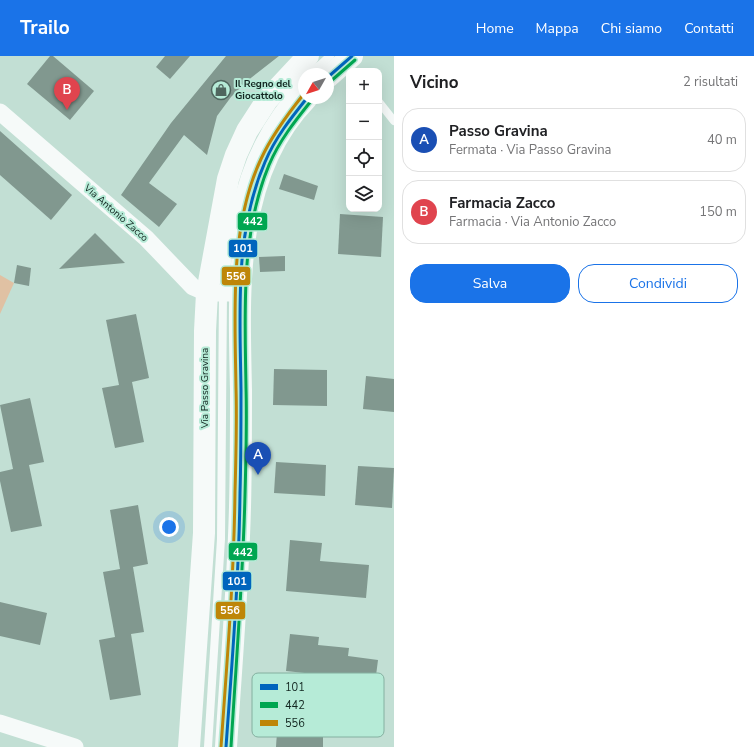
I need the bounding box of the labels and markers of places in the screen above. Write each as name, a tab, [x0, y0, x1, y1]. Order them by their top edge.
pin: B	[54, 77, 80, 110]
place label: Il Regno del Giocattolo	[235, 77, 292, 103]
shop icon: Il Regno del Giocattolo	[210, 79, 232, 101]
pin: A	[245, 442, 271, 475]

